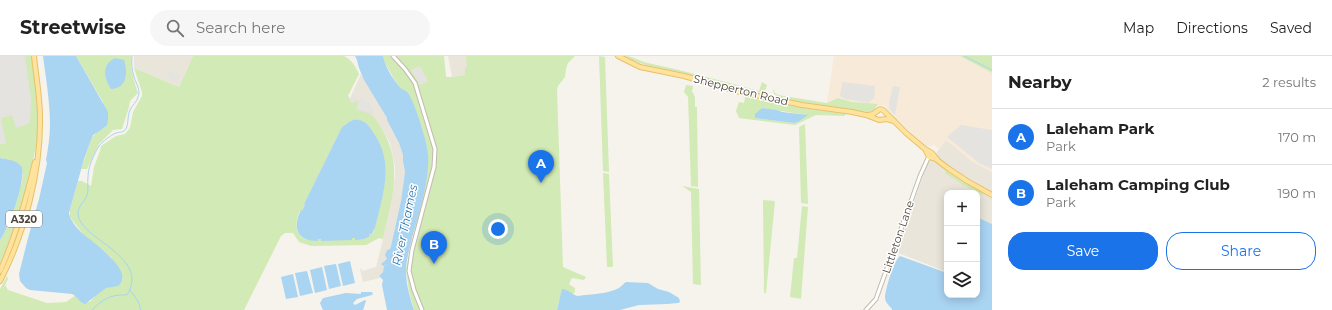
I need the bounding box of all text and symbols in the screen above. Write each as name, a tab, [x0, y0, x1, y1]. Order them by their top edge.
search box	[150, 10, 430, 46]
text: Streetwise	[20, 16, 126, 39]
icon: search	[164, 17, 186, 39]
text: Search here	[196, 18, 285, 37]
text: Map	[1123, 19, 1154, 37]
text: Directions	[1176, 19, 1248, 37]
text: Saved	[1270, 19, 1312, 37]
street label: Shepperton Road	[692, 71, 790, 109]
text: Nearby	[1008, 72, 1072, 92]
text: 2 results	[1262, 74, 1316, 90]
text: Laleham Park	[1046, 119, 1154, 138]
text: A	[1016, 129, 1026, 145]
text: 170 m	[1278, 129, 1316, 145]
text: Park	[1046, 138, 1076, 154]
pin: A	[528, 150, 554, 183]
text: Laleham Camping Club	[1046, 175, 1230, 194]
water label: River Thames	[389, 183, 420, 267]
text: B	[1016, 185, 1026, 201]
text: 190 m	[1278, 185, 1316, 201]
map controls	[944, 190, 980, 298]
button: +	[944, 190, 980, 226]
text: Park	[1046, 194, 1076, 210]
street label: Littleton Lane	[879, 198, 917, 275]
road number: A320	[6, 211, 42, 227]
your location	[488, 219, 508, 239]
button: −	[944, 226, 980, 262]
pin: B	[421, 231, 447, 264]
button: Save	[1008, 232, 1158, 270]
button: Share	[1166, 232, 1316, 270]
button: layers	[944, 262, 980, 298]

